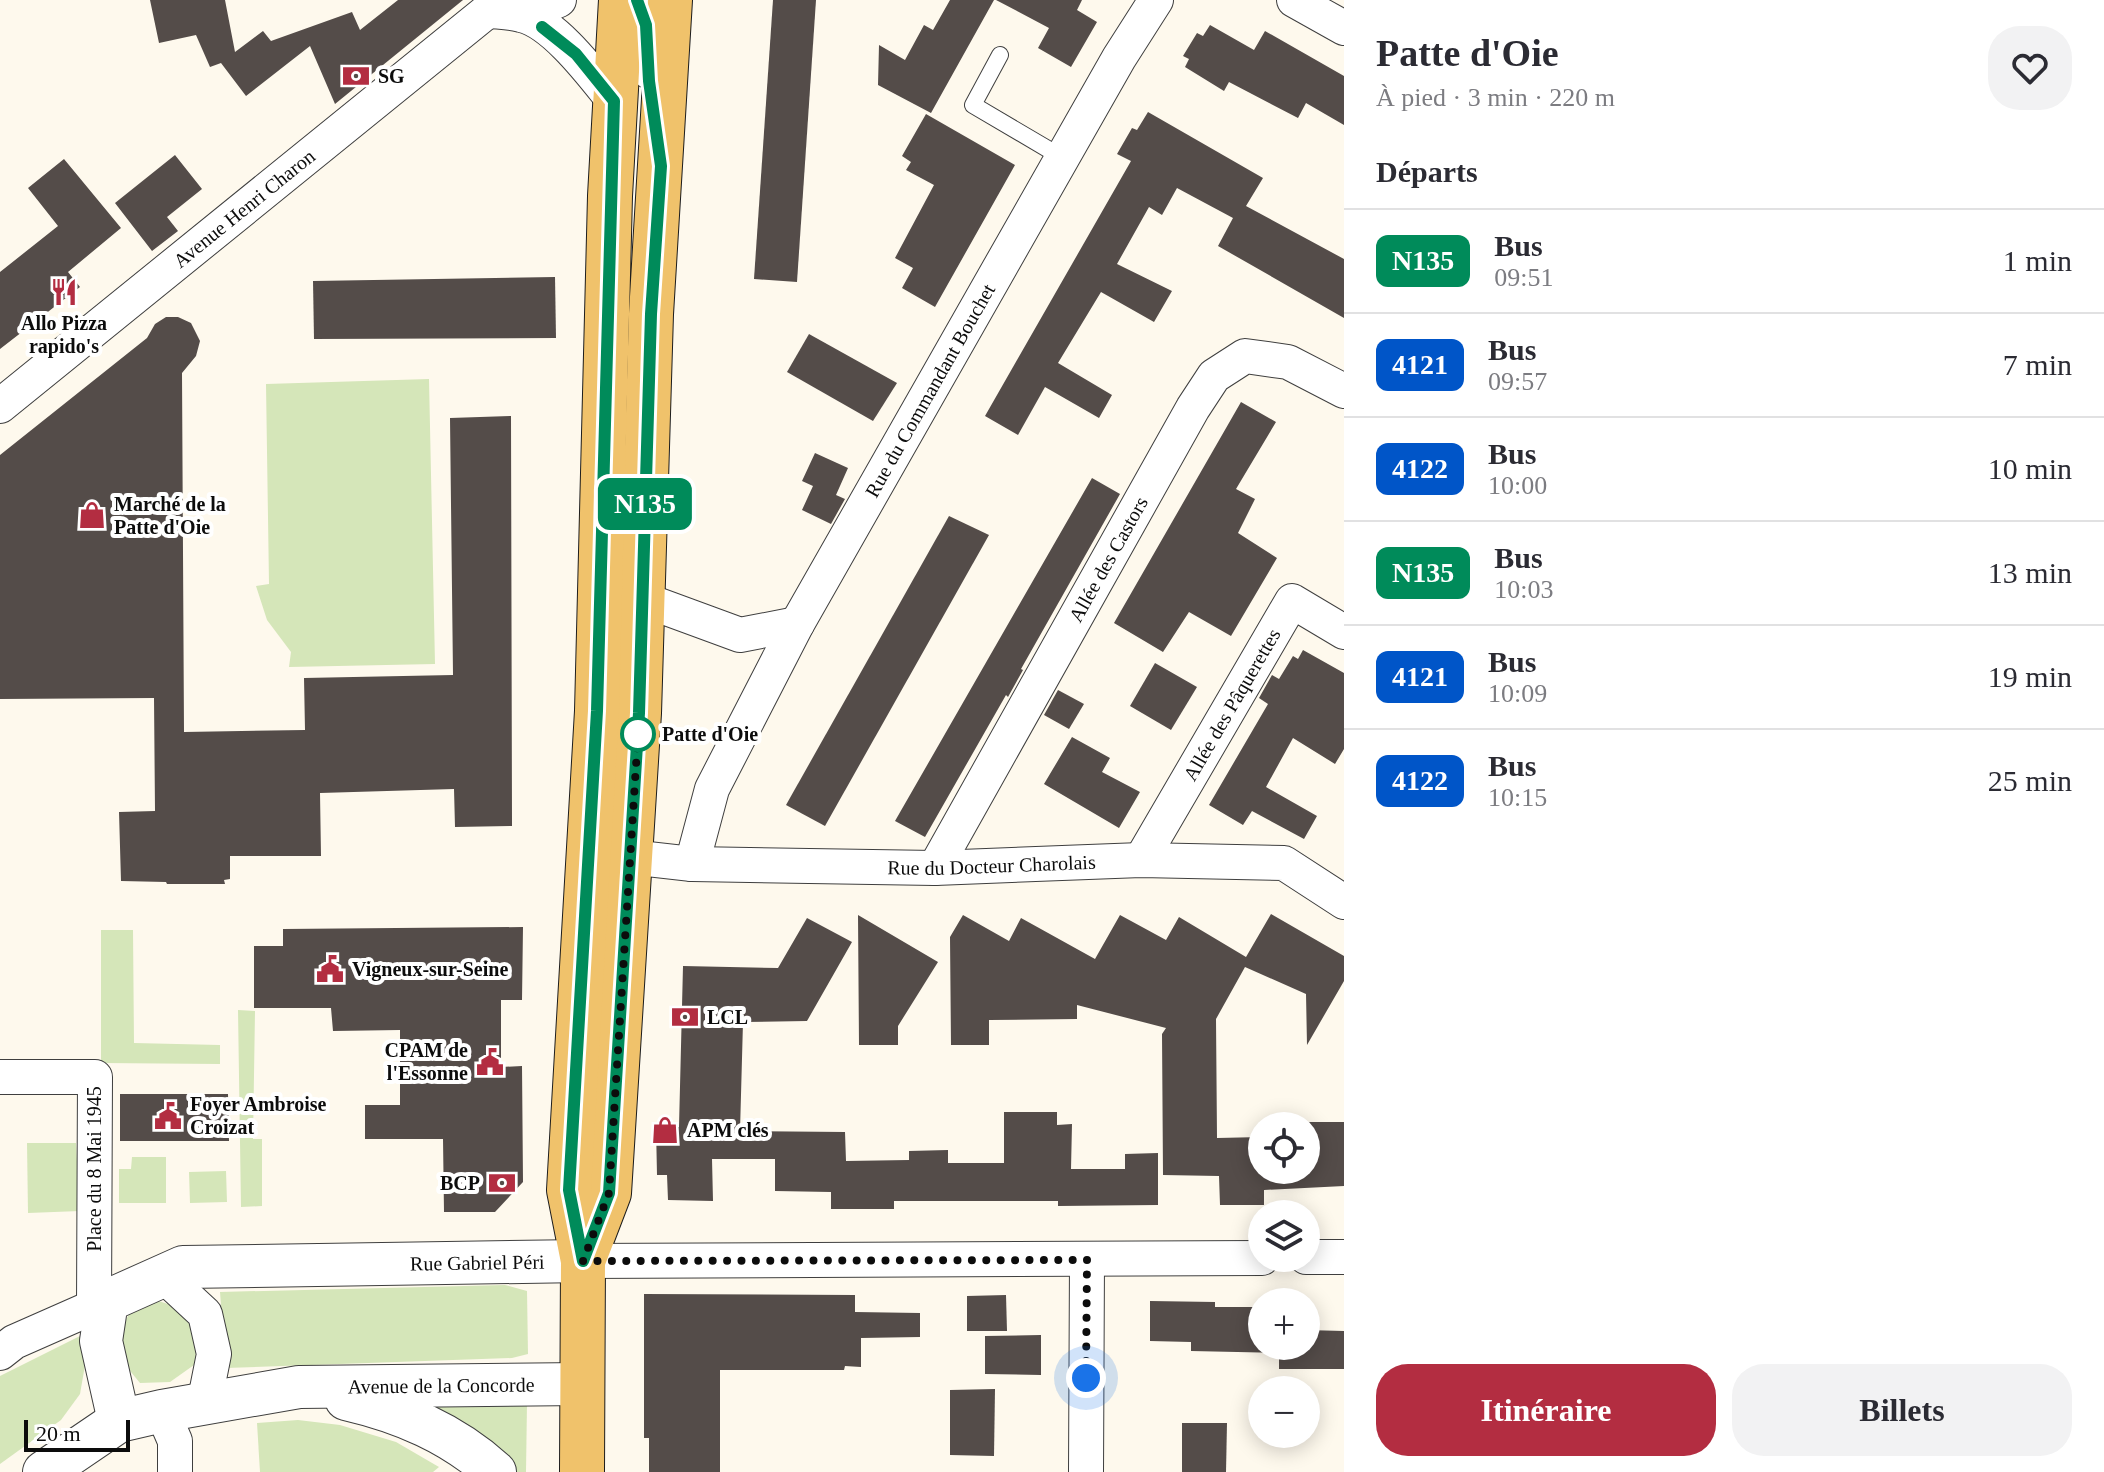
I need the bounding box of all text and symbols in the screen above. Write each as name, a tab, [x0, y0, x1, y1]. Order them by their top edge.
button: heart	[1988, 26, 2072, 110]
text: Patte d'Oie	[1376, 32, 1559, 74]
bank icon: SG	[341, 61, 371, 91]
place label: SG	[378, 65, 405, 87]
text: À pied · 3 min · 220 m	[1376, 83, 1615, 112]
street label: Avenue Henri Charon	[169, 145, 319, 272]
text: Départs	[1376, 155, 1478, 188]
text: Bus	[1494, 229, 1543, 262]
text: 1 min	[2003, 244, 2072, 277]
text: N135	[1392, 245, 1454, 276]
text: 09:51	[1494, 263, 1553, 292]
restaurant icon: Allo Pizza rapido's	[49, 277, 79, 307]
street label: Rue du Commandant Bouchet	[861, 280, 999, 501]
place label: Allo Pizza rapido's	[21, 312, 107, 358]
text: Bus	[1488, 333, 1536, 366]
text: 7 min	[2003, 348, 2072, 381]
text: 4121	[1392, 349, 1448, 380]
text: 09:57	[1488, 367, 1547, 396]
text: Bus	[1488, 437, 1536, 470]
text: 10 min	[1988, 452, 2072, 485]
text: 4122	[1392, 453, 1448, 484]
text: 10:00	[1488, 471, 1547, 500]
line badge: N135	[589, 478, 701, 530]
text: N135	[614, 488, 676, 519]
place label: Marché de la Patte d'Oie	[114, 493, 226, 538]
street label: Allée des Castors	[1064, 493, 1152, 626]
shop icon: Marché de la Patte d'Oie	[77, 500, 107, 530]
text: Bus	[1494, 541, 1543, 574]
text: 13 min	[1988, 556, 2072, 589]
text: N135	[1392, 557, 1454, 588]
text: 10:03	[1494, 575, 1553, 604]
street label: Allée des Pâquerettes	[1179, 624, 1285, 784]
text: Bus	[1488, 645, 1536, 678]
text: 19 min	[1988, 660, 2072, 693]
text: 4121	[1392, 661, 1448, 692]
text: 10:09	[1488, 679, 1547, 708]
marker: Patte d'Oie	[621, 717, 655, 751]
place label: Patte d'Oie	[662, 723, 758, 745]
text: Bus	[1488, 749, 1536, 782]
text: 25 min	[1988, 764, 2072, 797]
text: 4122	[1392, 765, 1448, 796]
text: 10:15	[1488, 783, 1547, 812]
street label: Rue du Docteur Charolais	[887, 851, 1096, 879]
public building icon: Vigneux-sur-Seine	[315, 954, 345, 984]
place label: Vigneux-sur-Seine	[352, 958, 508, 981]
bank icon: LCL	[670, 1002, 700, 1032]
place label: LCL	[707, 1006, 748, 1028]
place label: CPAM de l'Essonne	[385, 1039, 468, 1084]
public building icon: CPAM de l'Essonne	[475, 1047, 505, 1077]
street label: Place du 8 Mai 1945	[83, 1086, 105, 1252]
place label: Foyer Ambroise Croizat	[190, 1093, 327, 1138]
public building icon: Foyer Ambroise Croizat	[153, 1101, 183, 1131]
map controls	[1248, 1112, 1320, 1448]
button: locate	[1248, 1112, 1320, 1184]
shop icon: APM clés	[650, 1115, 680, 1145]
place label: APM clés	[687, 1119, 769, 1141]
bank icon: BCP	[487, 1168, 517, 1198]
place label: BCP	[440, 1172, 480, 1194]
button: layers	[1248, 1200, 1320, 1272]
street label: Rue Gabriel Péri	[410, 1251, 545, 1275]
button: +	[1248, 1288, 1320, 1360]
your location	[1066, 1358, 1106, 1398]
button: Itinéraire	[1376, 1364, 1716, 1456]
button: Billets	[1732, 1364, 2072, 1456]
street label: Avenue de la Concorde	[348, 1374, 535, 1397]
button: −	[1248, 1376, 1320, 1448]
scale bar	[24, 1416, 130, 1452]
text: 20 m	[36, 1421, 81, 1446]

